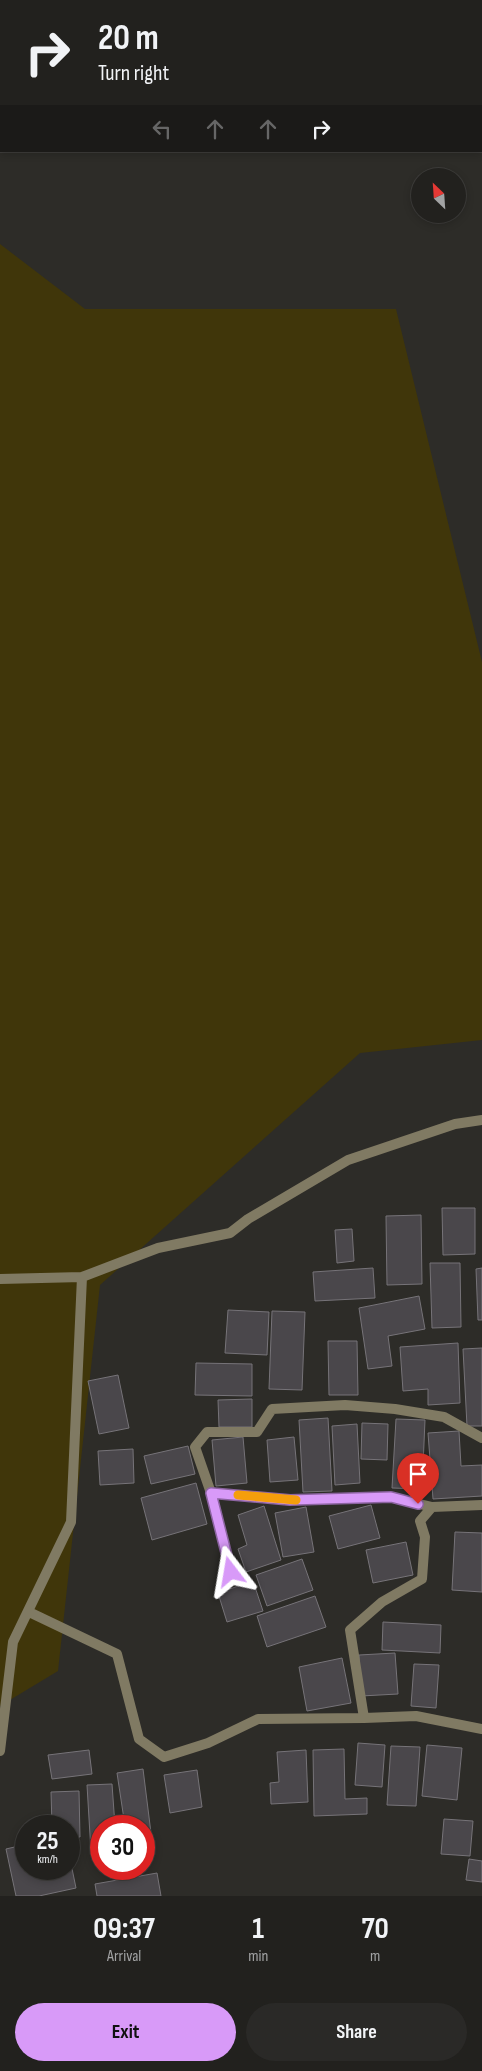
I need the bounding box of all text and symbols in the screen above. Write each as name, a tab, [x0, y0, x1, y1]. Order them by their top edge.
text: 20 m	[98, 17, 159, 60]
icon: right	[15, 20, 80, 85]
text: Turn right	[98, 60, 169, 87]
icon: left	[148, 115, 176, 143]
icon: ahead	[201, 115, 229, 143]
icon: ahead	[254, 115, 282, 143]
icon: right	[307, 115, 335, 143]
north arrow	[411, 168, 466, 222]
map controls	[411, 168, 466, 223]
pin	[397, 1453, 439, 1504]
icon: arrive	[404, 1460, 432, 1488]
position arrow	[204, 1545, 256, 1597]
speed limit sign: 30	[90, 1815, 155, 1880]
text: 25	[37, 1826, 58, 1857]
text: km/h	[37, 1852, 58, 1867]
text: 09:37	[93, 1911, 155, 1947]
text: 1	[252, 1911, 264, 1947]
text: 70	[361, 1911, 389, 1947]
text: Arrival	[107, 1947, 141, 1966]
text: min	[248, 1947, 268, 1966]
text: m	[370, 1947, 380, 1966]
button: Exit	[15, 2003, 236, 2061]
button: Share	[246, 2003, 467, 2061]

